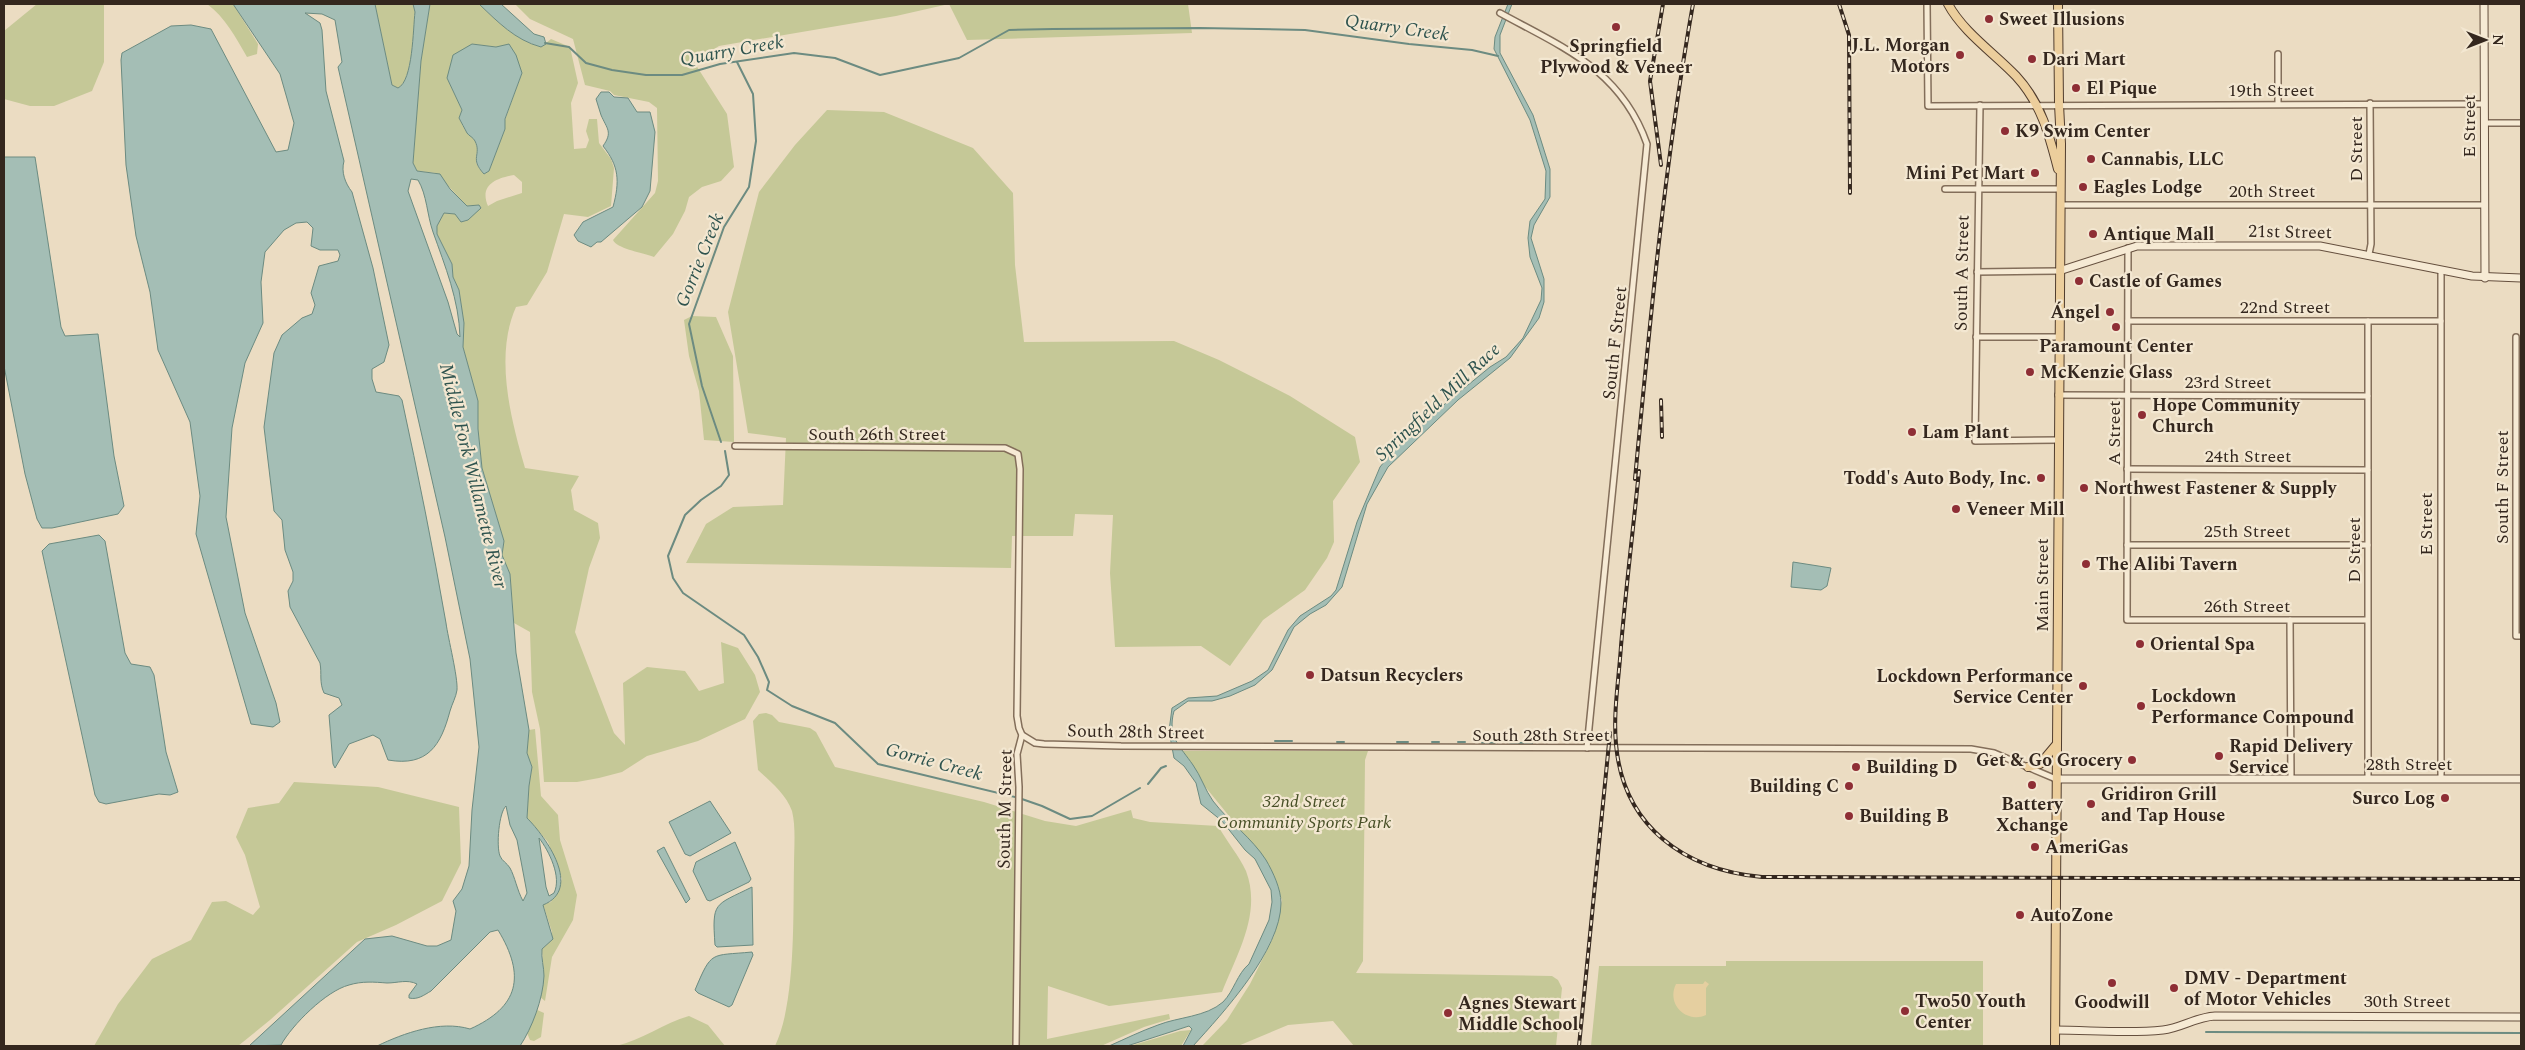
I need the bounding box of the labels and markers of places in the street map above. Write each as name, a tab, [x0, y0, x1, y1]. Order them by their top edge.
place label: Sweet Illusions	[1999, 6, 2125, 33]
marker: Sweet Illusions	[1983, 13, 1995, 25]
marker: Springfield Plywood & Veneer	[1610, 21, 1622, 33]
place label: J.L. Morgan Motors	[1852, 32, 1950, 80]
place label: Springfield Plywood & Veneer	[1540, 33, 1692, 81]
place label: Dari Mart	[2042, 46, 2126, 73]
marker: J.L. Morgan Motors	[1954, 49, 1966, 61]
marker: Dari Mart	[2026, 53, 2038, 65]
place label: El Pique	[2086, 75, 2157, 102]
marker: El Pique	[2070, 82, 2082, 94]
place label: K9 Swim Center	[2015, 118, 2151, 145]
marker: K9 Swim Center	[1999, 125, 2011, 137]
place label: Cannabis, LLC	[2101, 146, 2224, 173]
marker: Cannabis, LLC	[2085, 153, 2097, 165]
place label: Mini Pet Mart	[1905, 160, 2025, 187]
marker: Mini Pet Mart	[2029, 167, 2041, 179]
place label: Eagles Lodge	[2093, 174, 2202, 201]
marker: Eagles Lodge	[2077, 181, 2089, 193]
place label: Antique Mall	[2103, 221, 2214, 248]
marker: Antique Mall	[2087, 228, 2099, 240]
place label: Castle of Games	[2089, 268, 2222, 295]
marker: Castle of Games	[2073, 275, 2085, 287]
place label: Ángel	[2051, 299, 2100, 326]
marker: Ángel	[2104, 306, 2116, 318]
marker: Paramount Center	[2110, 321, 2122, 333]
place label: Paramount Center	[2039, 333, 2193, 360]
place label: McKenzie Glass	[2040, 359, 2173, 386]
marker: McKenzie Glass	[2024, 366, 2036, 378]
place label: Hope Community Church	[2152, 392, 2301, 440]
marker: Hope Community Church	[2136, 409, 2148, 421]
place label: Lam Plant	[1922, 419, 2009, 446]
marker: Lam Plant	[1906, 426, 1918, 438]
place label: Todd's Auto Body, Inc.	[1843, 465, 2031, 492]
marker: Todd's Auto Body, Inc.	[2035, 472, 2047, 484]
place label: Northwest Fastener & Supply	[2094, 475, 2338, 502]
marker: Northwest Fastener & Supply	[2078, 482, 2090, 494]
place label: Veneer Mill	[1966, 496, 2065, 523]
marker: Veneer Mill	[1950, 503, 1962, 515]
place label: The Alibi Tavern	[2096, 551, 2238, 578]
marker: The Alibi Tavern	[2080, 558, 2092, 570]
place label: Oriental Spa	[2150, 631, 2255, 658]
marker: Oriental Spa	[2134, 638, 2146, 650]
place label: Datsun Recyclers	[1320, 662, 1463, 689]
place label: Lockdown Performance Service Center	[1876, 663, 2073, 711]
marker: Datsun Recyclers	[1304, 669, 1316, 681]
marker: Lockdown Performance Service Center	[2077, 680, 2089, 692]
place label: Lockdown Performance Compound	[2151, 683, 2355, 731]
marker: Lockdown Performance Compound	[2135, 700, 2147, 712]
place label: Rapid Delivery Service	[2229, 733, 2354, 781]
place label: Get & Go Grocery	[1976, 747, 2123, 774]
marker: Rapid Delivery Service	[2213, 750, 2225, 762]
place label: Building D	[1866, 754, 1957, 781]
marker: Get & Go Grocery	[2126, 754, 2138, 766]
marker: Building D	[1850, 761, 1862, 773]
place label: Building C	[1749, 773, 1839, 800]
marker: Battery Xchange	[2026, 779, 2038, 791]
marker: Building C	[1843, 780, 1855, 792]
place label: Gridiron Grill and Tap House	[2101, 781, 2225, 829]
place label: Surco Log	[2352, 785, 2435, 812]
place label: Battery Xchange	[1996, 791, 2068, 839]
marker: Surco Log	[2439, 792, 2451, 804]
marker: Gridiron Grill and Tap House	[2085, 798, 2097, 810]
place label: Building B	[1859, 803, 1949, 830]
marker: Building B	[1843, 810, 1855, 822]
place label: AmeriGas	[2045, 834, 2129, 861]
marker: AmeriGas	[2029, 841, 2041, 853]
place label: AutoZone	[2030, 902, 2113, 929]
marker: AutoZone	[2014, 909, 2026, 921]
place label: DMV - Department of Motor Vehicles	[2184, 965, 2347, 1013]
marker: Goodwill	[2106, 977, 2118, 989]
marker: DMV - Department of Motor Vehicles	[2168, 982, 2180, 994]
place label: Two50 Youth Center	[1915, 988, 2026, 1036]
place label: Goodwill	[2074, 989, 2150, 1016]
place label: Agnes Stewart Middle School	[1458, 990, 1578, 1038]
marker: Two50 Youth Center	[1899, 1005, 1911, 1017]
marker: Agnes Stewart Middle School	[1442, 1007, 1454, 1019]

